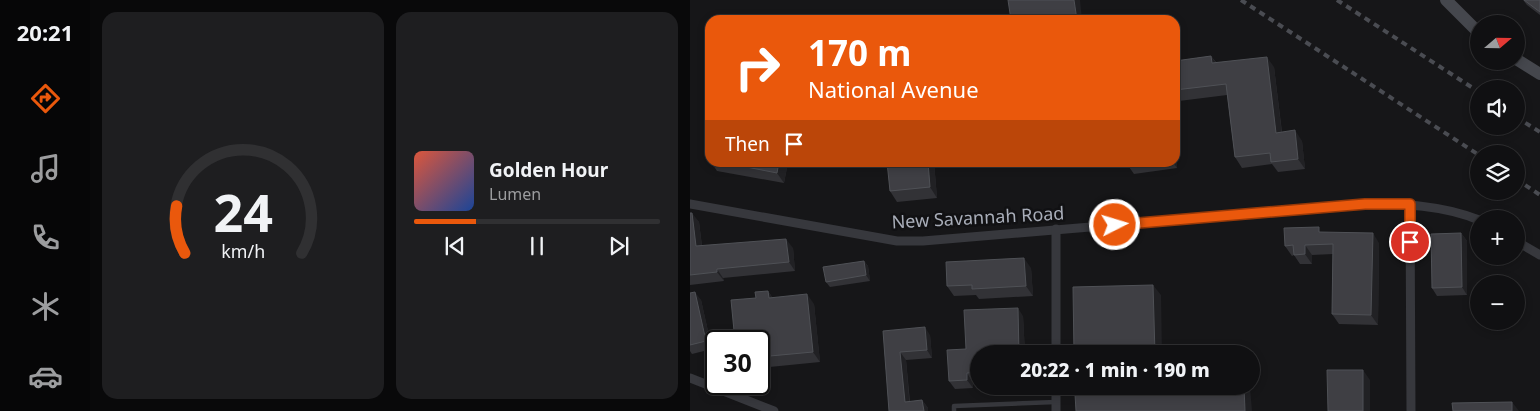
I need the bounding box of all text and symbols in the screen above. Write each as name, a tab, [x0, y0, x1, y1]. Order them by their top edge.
north arrow	[1470, 15, 1525, 70]
map controls	[1470, 15, 1525, 330]
text: 20:21	[17, 17, 73, 47]
text: 170 m	[808, 29, 911, 76]
icon: right	[725, 35, 790, 100]
text: National Avenue	[808, 74, 979, 104]
button: sound	[1470, 80, 1525, 135]
icon: directions	[28, 81, 63, 116]
icon: arrive	[780, 130, 808, 158]
text: Then	[725, 131, 770, 157]
button: layers	[1470, 145, 1525, 200]
icon: music	[28, 151, 63, 186]
text: Golden Hour	[489, 157, 608, 183]
text: 24	[213, 176, 273, 247]
text: Lumen	[489, 183, 541, 205]
position arrow	[1088, 198, 1140, 250]
street label: New Savannah Road	[891, 200, 1065, 234]
button: +	[1470, 210, 1525, 265]
icon: phone	[28, 220, 63, 255]
pin	[1389, 221, 1431, 263]
icon: arrive	[1396, 228, 1424, 256]
icon: previous	[441, 232, 469, 260]
icon: pause	[523, 232, 551, 260]
icon: next	[605, 232, 633, 260]
text: km/h	[221, 239, 265, 263]
button: −	[1470, 275, 1525, 330]
icon: climate	[28, 289, 63, 324]
speed limit sign: 30	[705, 330, 770, 395]
text: 20:22 · 1 min · 190 m	[1020, 357, 1210, 383]
icon: car	[28, 359, 63, 394]

